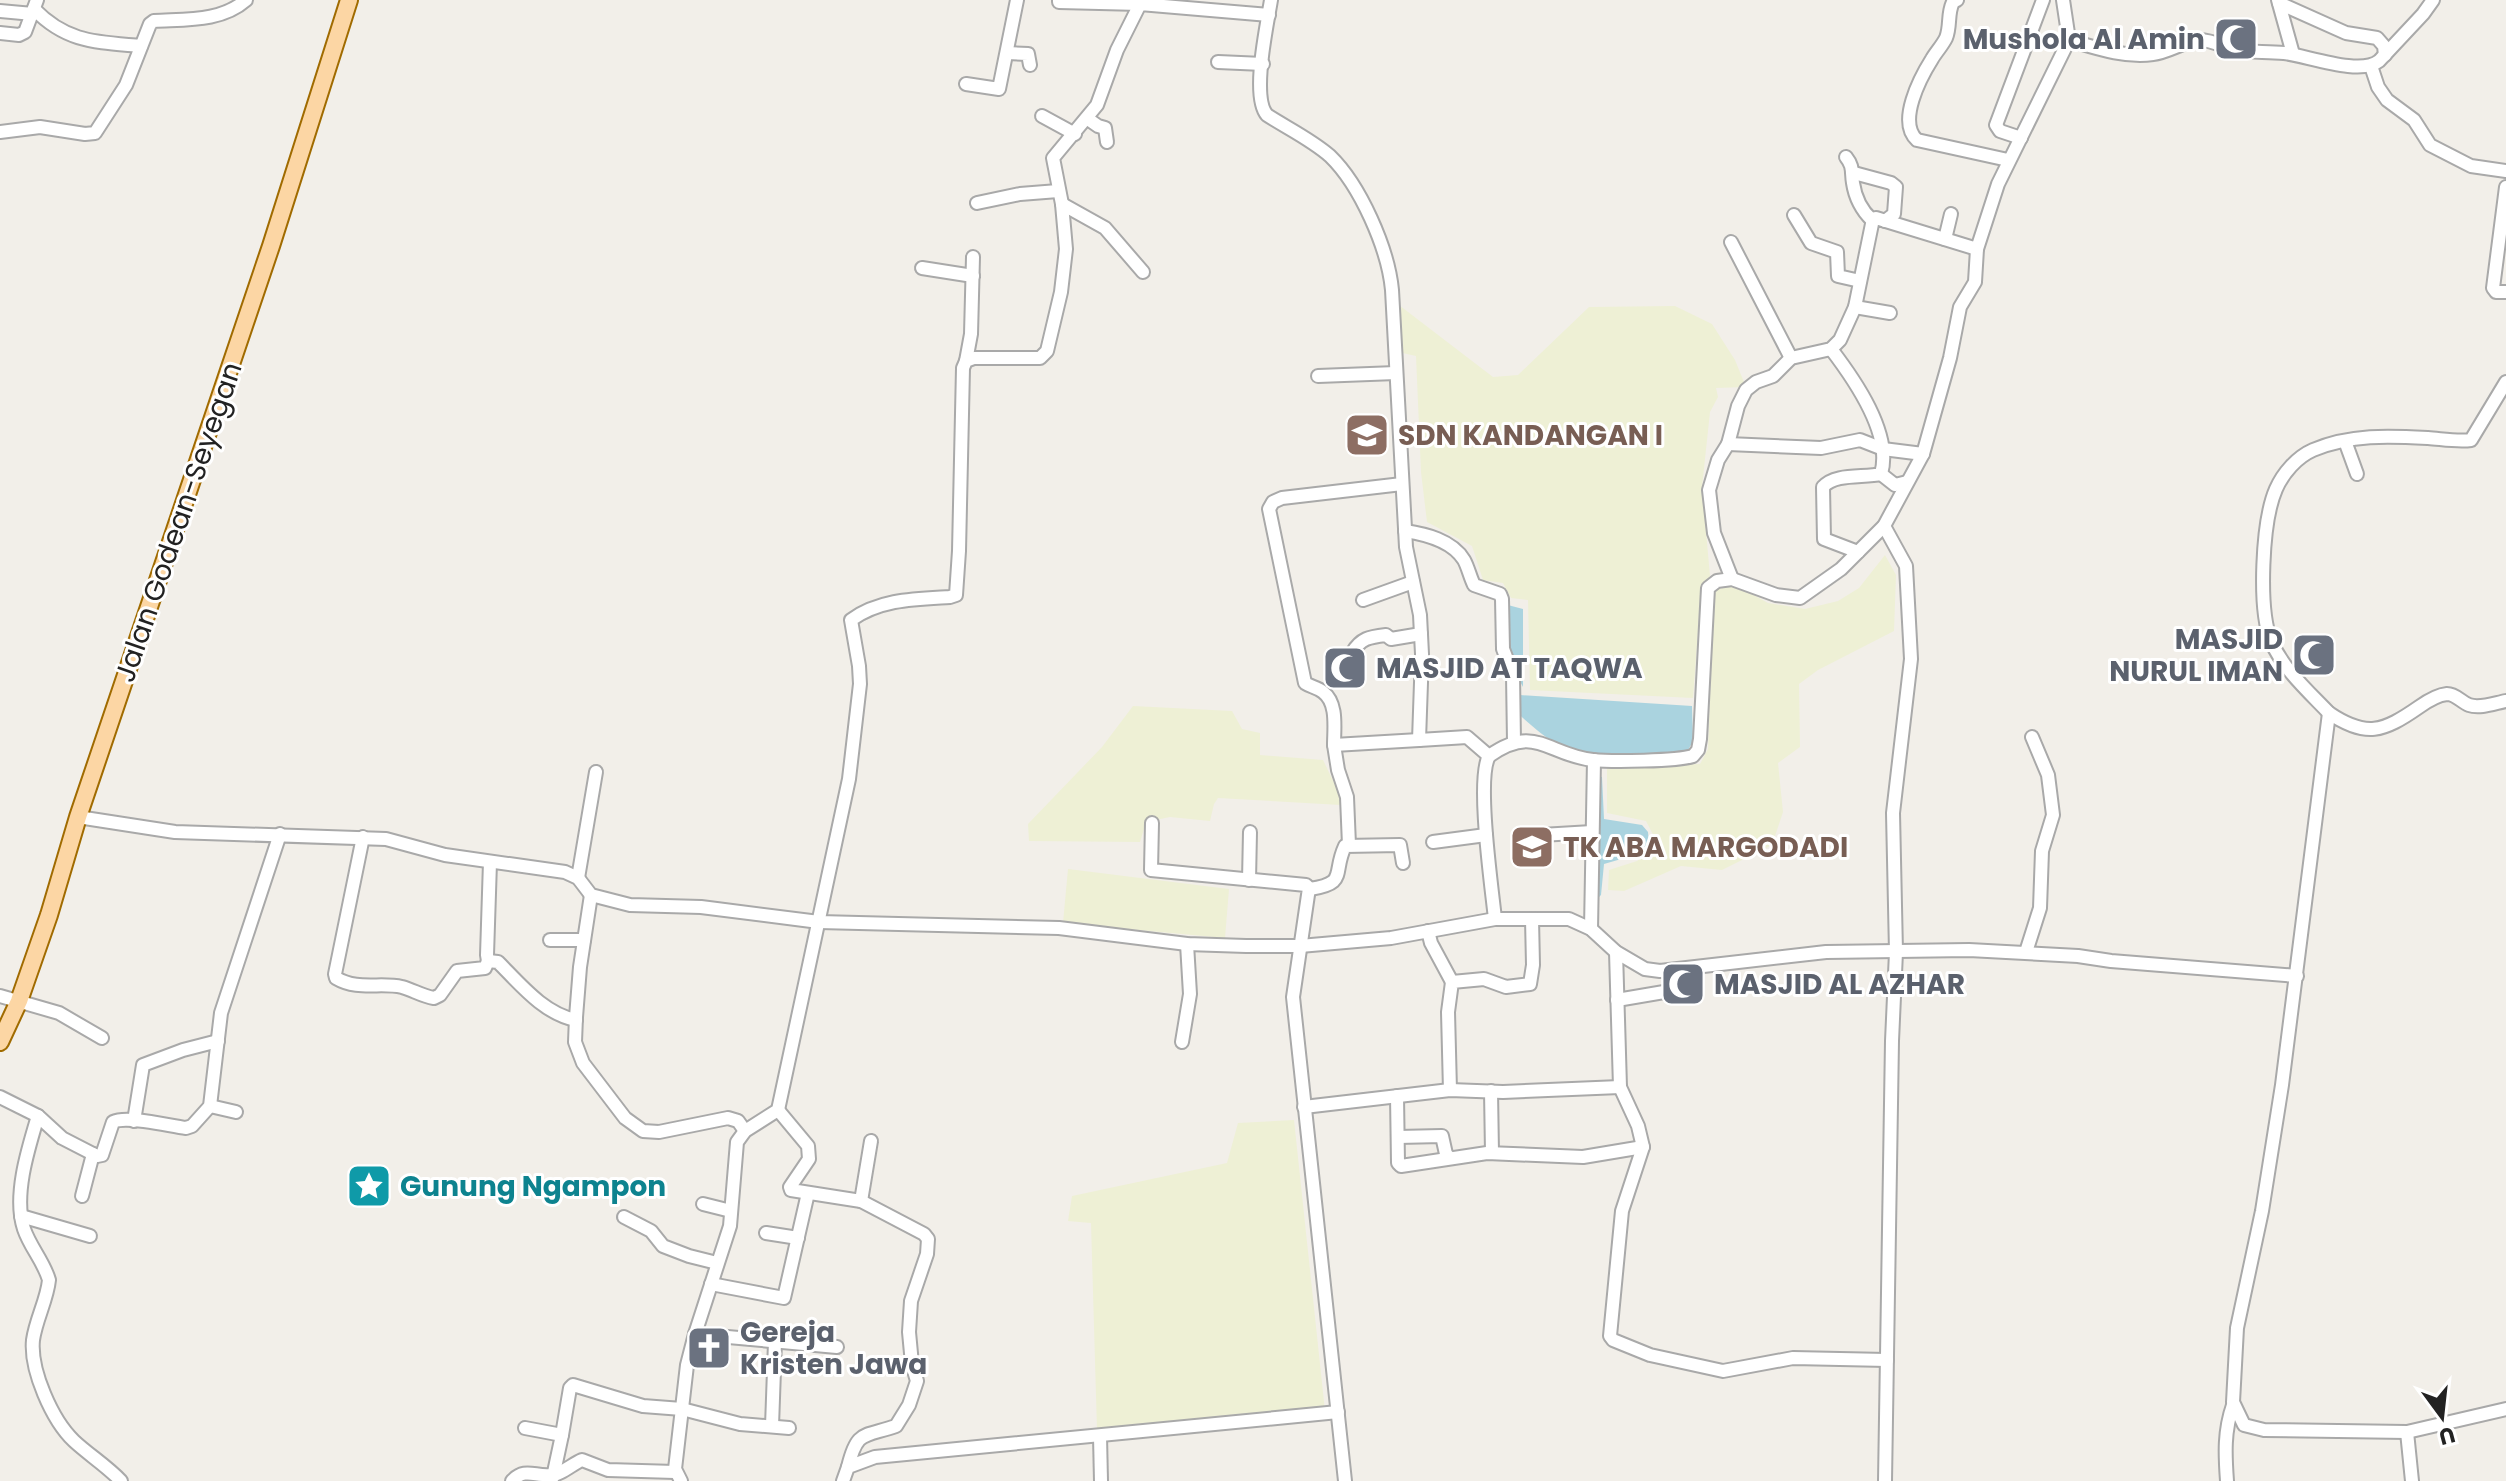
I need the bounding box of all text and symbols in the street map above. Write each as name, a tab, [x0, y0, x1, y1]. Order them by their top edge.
mosque icon: Mushola Al Amin	[2212, 15, 2260, 63]
place label: Mushola Al Amin	[1963, 20, 2205, 59]
street label: Jalan Godean-Seyegan	[105, 357, 252, 687]
school or university icon: SDN KANDANGAN I	[1343, 411, 1391, 459]
place label: SDN KANDANGAN I	[1398, 416, 1663, 455]
place label: MASJID NURUL IMAN	[2109, 620, 2283, 691]
mosque icon: MASJID NURUL IMAN	[2290, 631, 2338, 679]
mosque icon: MASJID AT TAQWA	[1321, 644, 1369, 692]
place label: MASJID AT TAQWA	[1376, 649, 1643, 688]
school or university icon: TK ABA MARGODADI	[1508, 823, 1556, 871]
place label: TK ABA MARGODADI	[1563, 828, 1848, 867]
mosque icon: MASJID AL AZHAR	[1659, 960, 1707, 1008]
place label: MASJID AL AZHAR	[1714, 965, 1965, 1004]
place icon: Gunung Ngampon	[345, 1162, 393, 1210]
place label: Gunung Ngampon	[400, 1167, 666, 1206]
place label: Gereja Kristen Jawa	[740, 1313, 927, 1384]
church icon: Gereja Kristen Jawa	[685, 1324, 733, 1372]
north arrow	[2402, 1377, 2482, 1457]
text: U	[2436, 1419, 2459, 1453]

